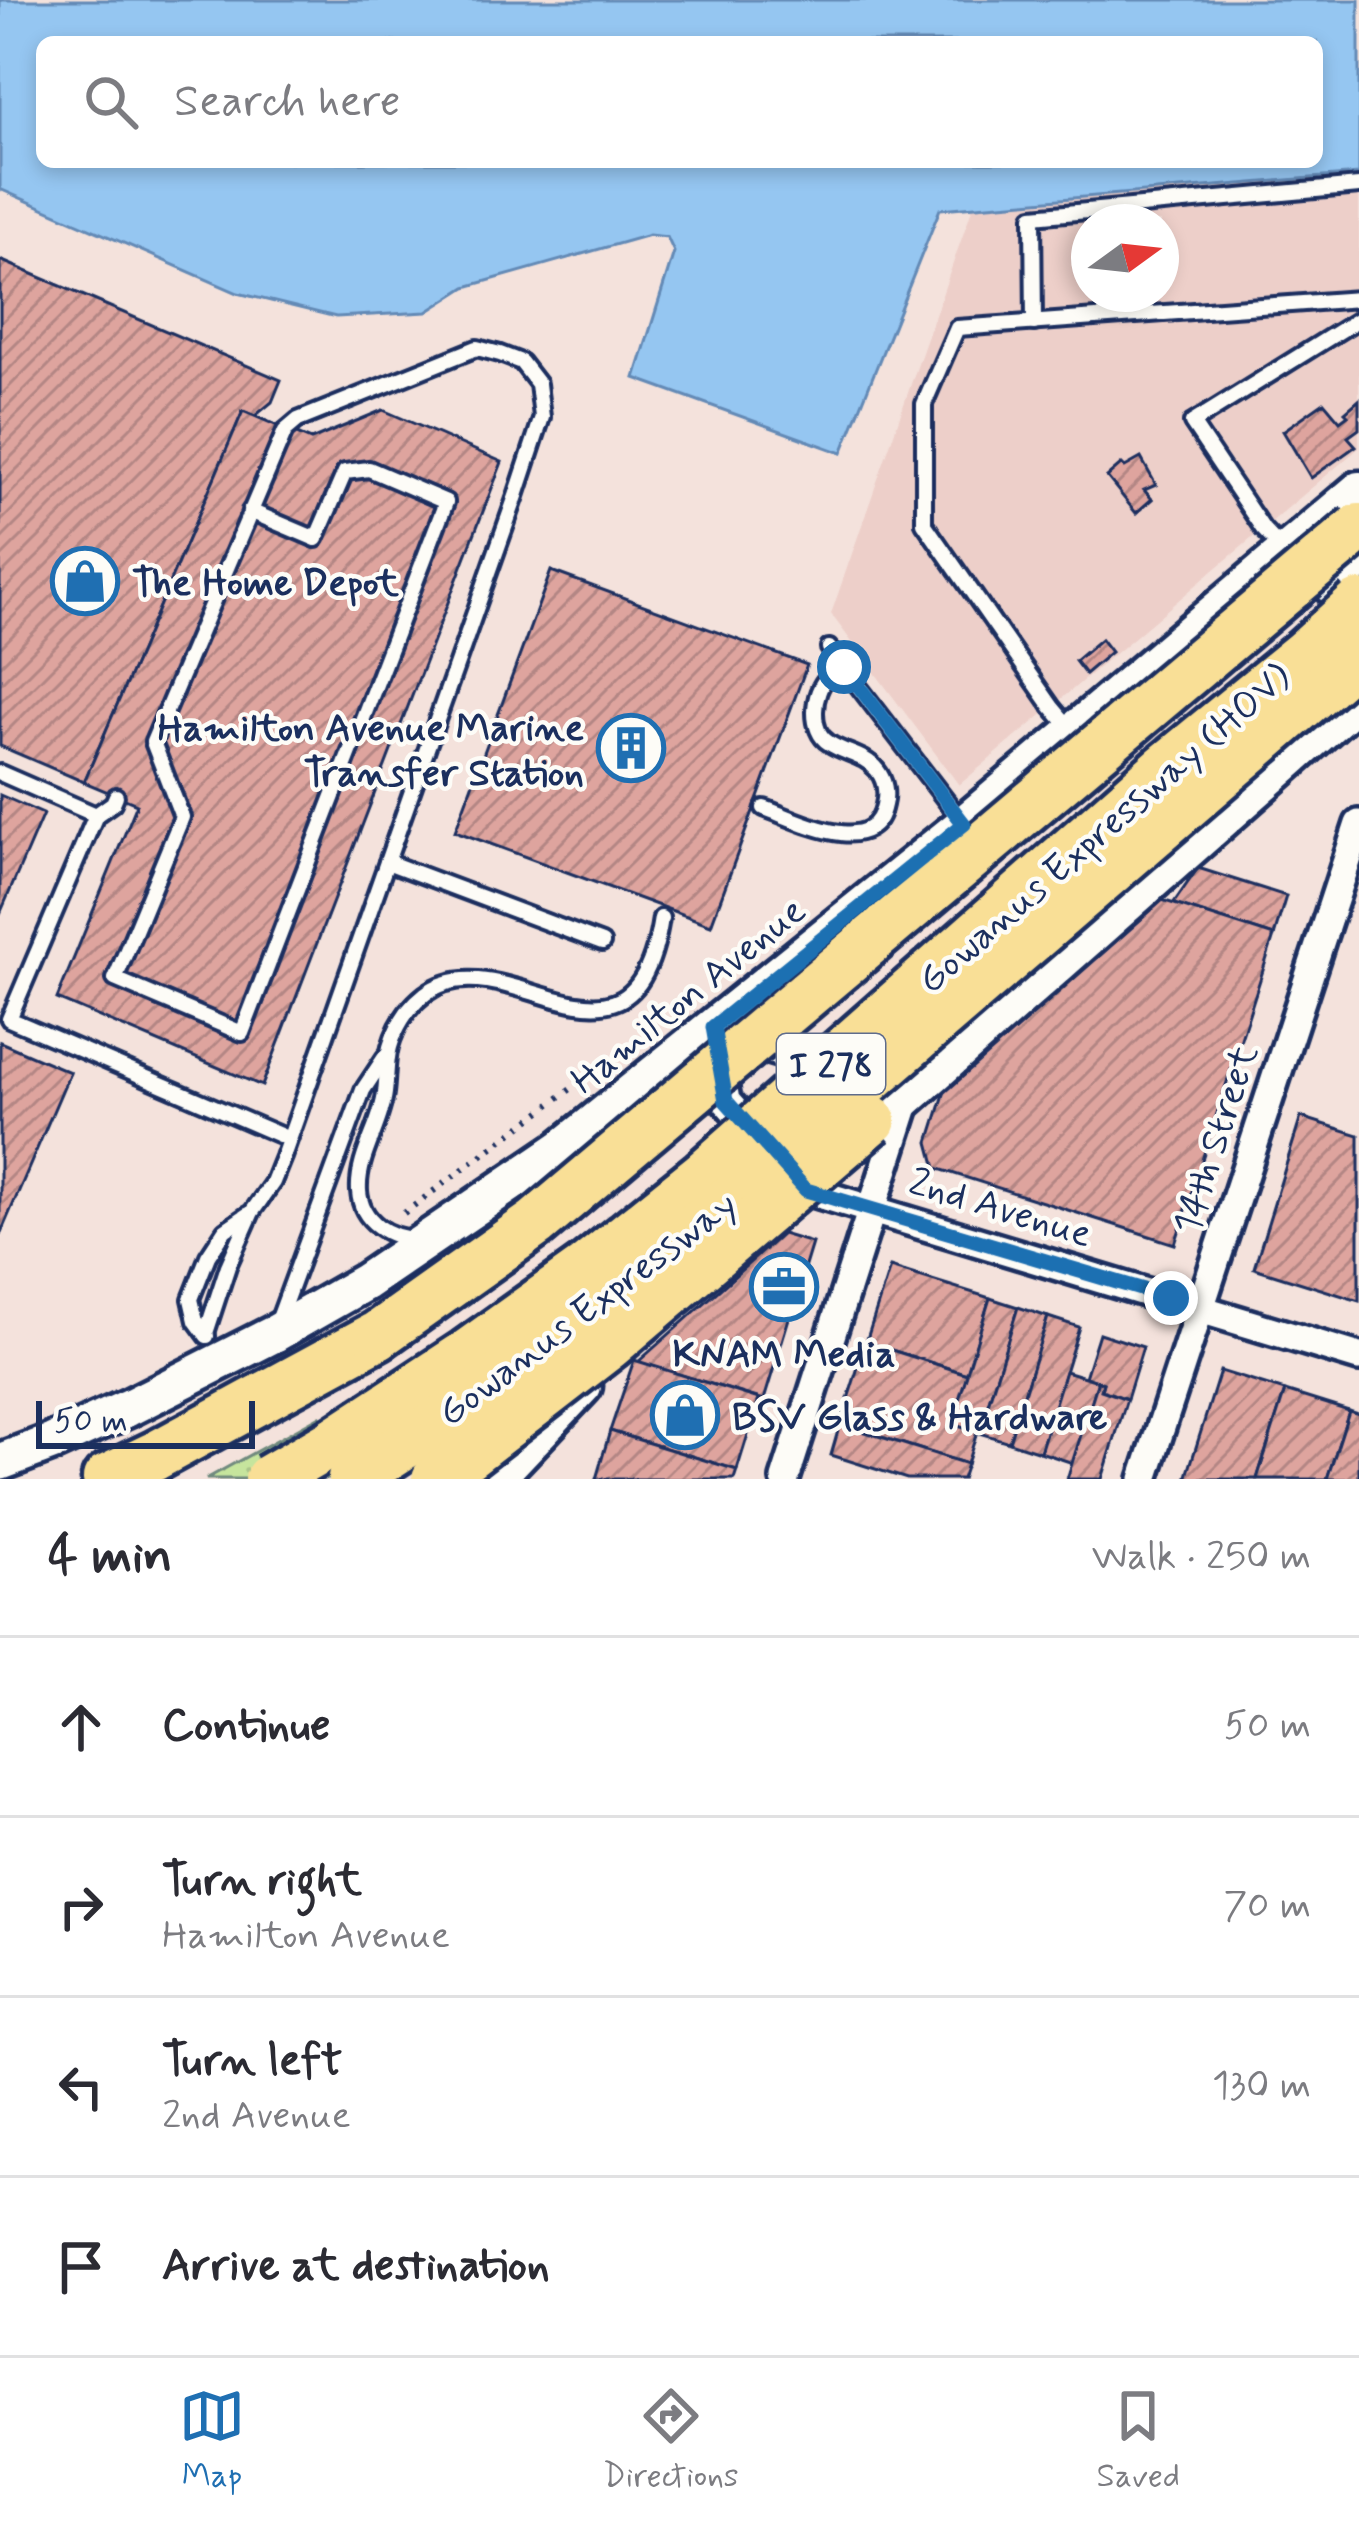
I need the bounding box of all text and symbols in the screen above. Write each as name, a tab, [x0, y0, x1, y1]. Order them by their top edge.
search box	[36, 36, 1323, 168]
icon: search	[78, 69, 144, 135]
text: Search here	[174, 73, 401, 132]
north arrow	[1071, 204, 1179, 312]
shop icon: The Home Depot	[50, 546, 120, 616]
place label: The Home Depot	[132, 559, 400, 610]
route start	[817, 640, 871, 694]
street label: Gowanus Expressway (HOV)	[907, 653, 1303, 1006]
place label: Hamilton Avenue Marine Transfer Station	[157, 704, 584, 800]
building icon: Hamilton Avenue Marine Transfer Station	[596, 713, 666, 783]
street label: Hamilton Avenue	[561, 886, 817, 1107]
road number: I 278	[777, 1034, 885, 1094]
street label: 14th Street	[1163, 1039, 1272, 1241]
street label: 2nd Avenue	[902, 1157, 1098, 1261]
street label: Gowanus Expressway	[428, 1180, 748, 1439]
office icon: KNAM Media	[749, 1252, 819, 1322]
route end	[1144, 1271, 1198, 1325]
place label: KNAM Media	[672, 1330, 896, 1381]
shop icon: BSV Glass & Hardware	[650, 1380, 720, 1450]
place label: BSV Glass & Hardware	[732, 1393, 1107, 1444]
scale bar	[36, 1395, 255, 1448]
text: 50 m	[54, 1400, 128, 1444]
text: 4 min	[48, 1524, 172, 1590]
text: Walk · 250 m	[1092, 1532, 1311, 1583]
icon: ahead	[48, 1694, 114, 1760]
text: Continue	[162, 1697, 330, 1756]
text: 50 m	[1224, 1701, 1311, 1752]
text: Turn right	[162, 1852, 362, 1911]
icon: right	[48, 1874, 114, 1940]
text: 70 m	[1223, 1881, 1311, 1932]
text: Hamilton Avenue	[162, 1911, 450, 1962]
text: Turn left	[162, 2032, 342, 2091]
icon: left	[48, 2054, 114, 2120]
text: 130 m	[1212, 2061, 1311, 2112]
text: 2nd Avenue	[162, 2091, 351, 2142]
icon: arrive	[48, 2234, 114, 2300]
text: Arrive at destination	[162, 2237, 550, 2296]
tab: Map	[179, 2383, 245, 2499]
tab: Directions	[603, 2383, 739, 2499]
tab: Saved	[1097, 2383, 1180, 2499]

